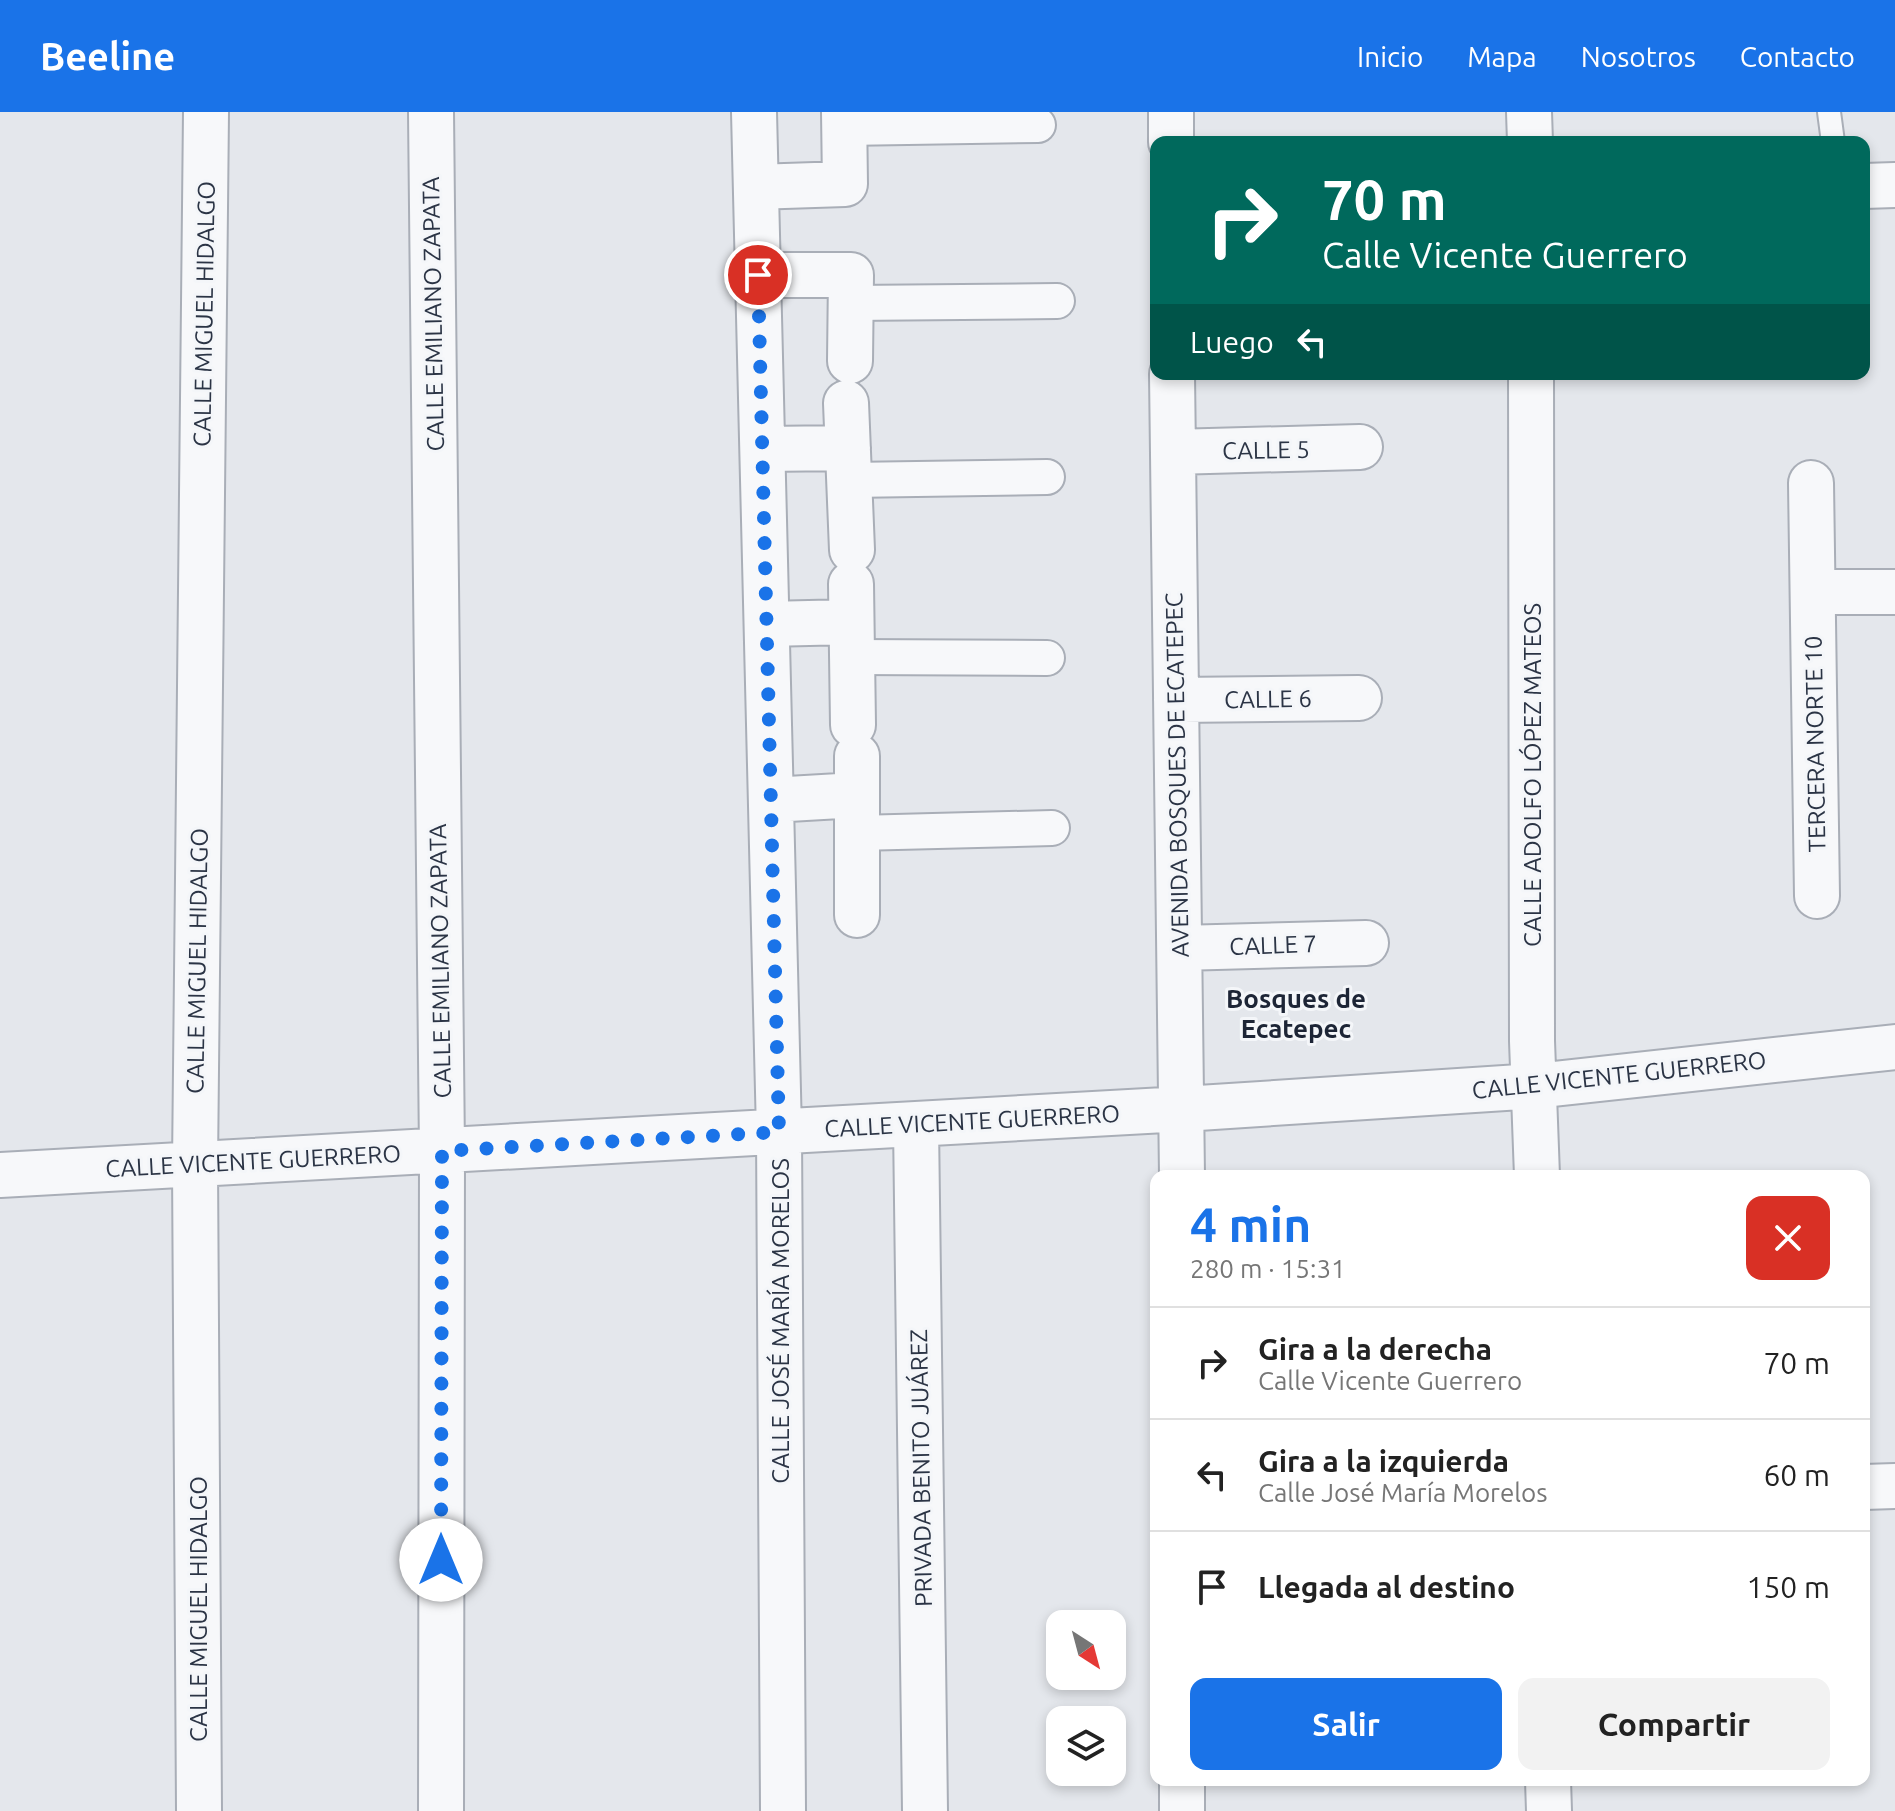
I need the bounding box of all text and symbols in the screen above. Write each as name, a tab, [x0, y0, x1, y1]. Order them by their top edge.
text: Beeline	[40, 35, 175, 77]
text: Inicio	[1357, 41, 1423, 72]
text: Mapa	[1467, 41, 1537, 72]
text: Nosotros	[1581, 41, 1696, 72]
text: Contacto	[1740, 41, 1855, 72]
icon: right	[1190, 168, 1294, 272]
text: 70 m	[1322, 168, 1447, 231]
street label: CALLE EMILIANO ZAPATA	[417, 176, 449, 452]
street label: CALLE MIGUEL HIDALGO	[188, 181, 220, 447]
text: Calle Vicente Guerrero	[1322, 234, 1688, 275]
pin	[724, 241, 792, 309]
icon: arrive	[736, 253, 780, 297]
icon: left	[1290, 320, 1334, 364]
text: Luego	[1190, 325, 1274, 359]
street label: CALLE 5	[1222, 436, 1310, 464]
street label: AVENIDA BOSQUES DE ECATEPEC	[1160, 592, 1194, 958]
street label: CALLE ADOLFO LÓPEZ MATEOS	[1518, 603, 1546, 947]
street label: TERCERA NORTE 10	[1800, 635, 1830, 853]
street label: CALLE 6	[1224, 685, 1312, 713]
street label: CALLE EMILIANO ZAPATA	[424, 823, 456, 1099]
street label: CALLE MIGUEL HIDALGO	[181, 828, 213, 1094]
street label: CALLE 7	[1229, 930, 1317, 960]
district label: Bosques de Ecatepec	[1226, 984, 1366, 1043]
street label: CALLE VICENTE GUERRERO	[1470, 1046, 1768, 1104]
street label: CALLE VICENTE GUERRERO	[823, 1100, 1121, 1142]
street label: CALLE VICENTE GUERRERO	[104, 1140, 402, 1182]
street label: CALLE JOSÉ MARÍA MORELOS	[766, 1158, 794, 1484]
button: close	[1746, 1196, 1830, 1280]
text: 4 min	[1190, 1197, 1311, 1251]
text: 280 m · 15:31	[1190, 1254, 1346, 1283]
street label: PRIVADA BENITO JUÁREZ	[904, 1329, 937, 1607]
text: Gira a la derecha	[1258, 1332, 1492, 1366]
icon: right	[1190, 1341, 1234, 1385]
text: 70 m	[1763, 1346, 1830, 1380]
text: Calle Vicente Guerrero	[1258, 1366, 1522, 1395]
text: Gira a la izquierda	[1258, 1444, 1509, 1478]
icon: left	[1190, 1453, 1234, 1497]
text: 60 m	[1763, 1458, 1830, 1492]
street label: CALLE MIGUEL HIDALGO	[185, 1476, 212, 1742]
text: Calle José María Morelos	[1258, 1478, 1548, 1507]
position arrow	[399, 1518, 483, 1602]
icon: arrive	[1190, 1565, 1234, 1609]
text: Llegada al destino	[1258, 1570, 1515, 1604]
text: 150 m	[1746, 1570, 1830, 1604]
north arrow	[1046, 1610, 1126, 1690]
map controls	[1046, 1610, 1126, 1786]
button: Salir	[1190, 1678, 1502, 1770]
button: Compartir	[1518, 1678, 1830, 1770]
button: layers	[1046, 1706, 1126, 1786]

